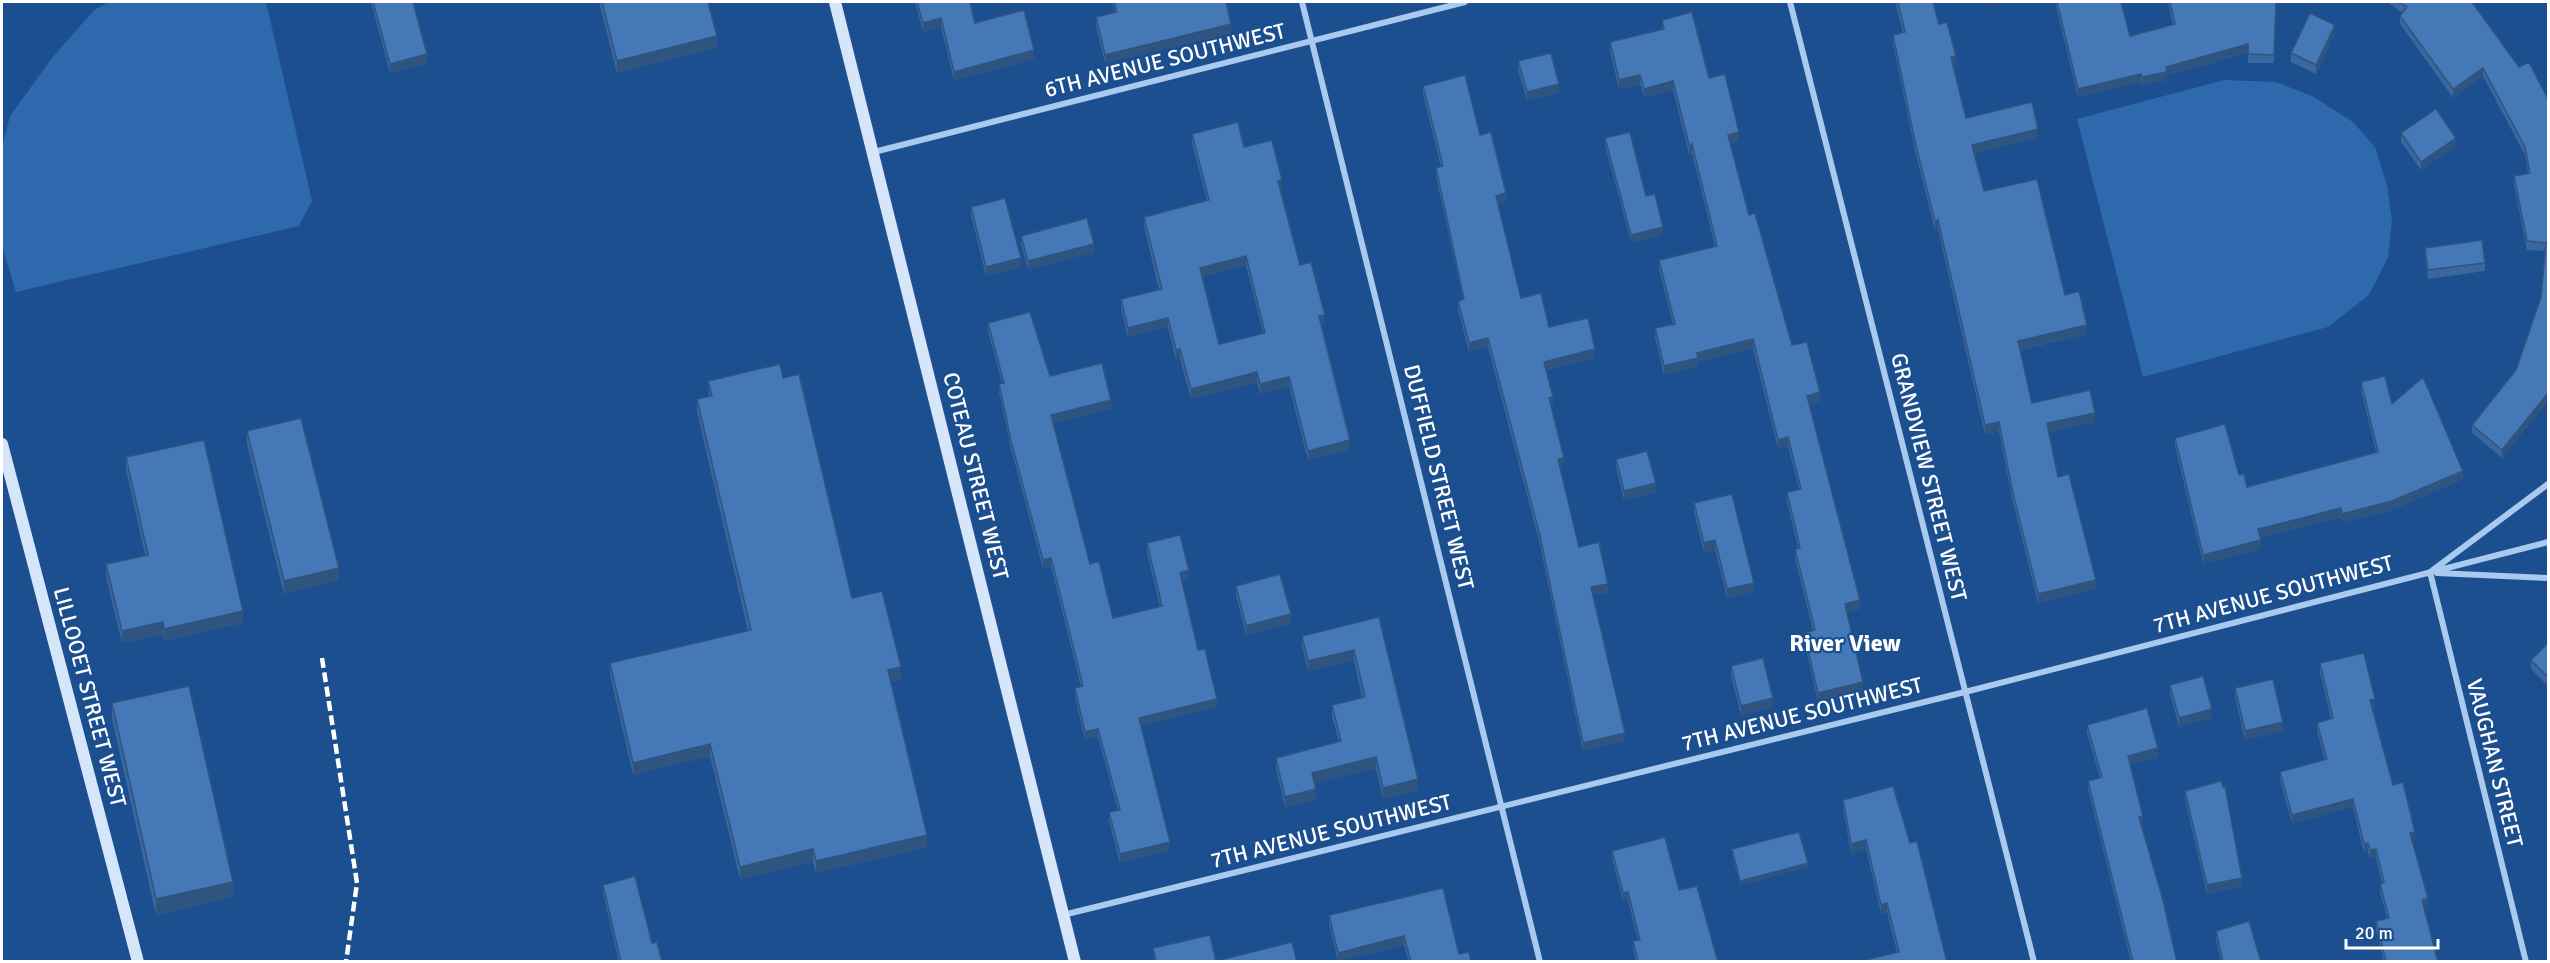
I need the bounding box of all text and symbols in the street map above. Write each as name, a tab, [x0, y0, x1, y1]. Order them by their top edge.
street label: 6TH AVENUE SOUTHWEST	[1042, 17, 1288, 103]
street label: GRANDVIEW STREET WEST	[1885, 350, 1973, 604]
street label: DUFFIELD STREET WEST	[1398, 362, 1480, 593]
street label: COTEAU STREET WEST	[937, 370, 1015, 583]
street label: 7TH AVENUE SOUTHWEST	[2150, 549, 2396, 639]
street label: LILLOOET STREET WEST	[48, 584, 132, 810]
district label: River View	[1789, 628, 1902, 658]
street label: 7TH AVENUE SOUTHWEST	[1679, 671, 1925, 757]
street label: VAUGHAN STREET	[2461, 676, 2529, 850]
street label: 7TH AVENUE SOUTHWEST	[1208, 788, 1454, 874]
scale bar	[2346, 912, 2438, 950]
text: 20 m	[2355, 922, 2393, 944]

